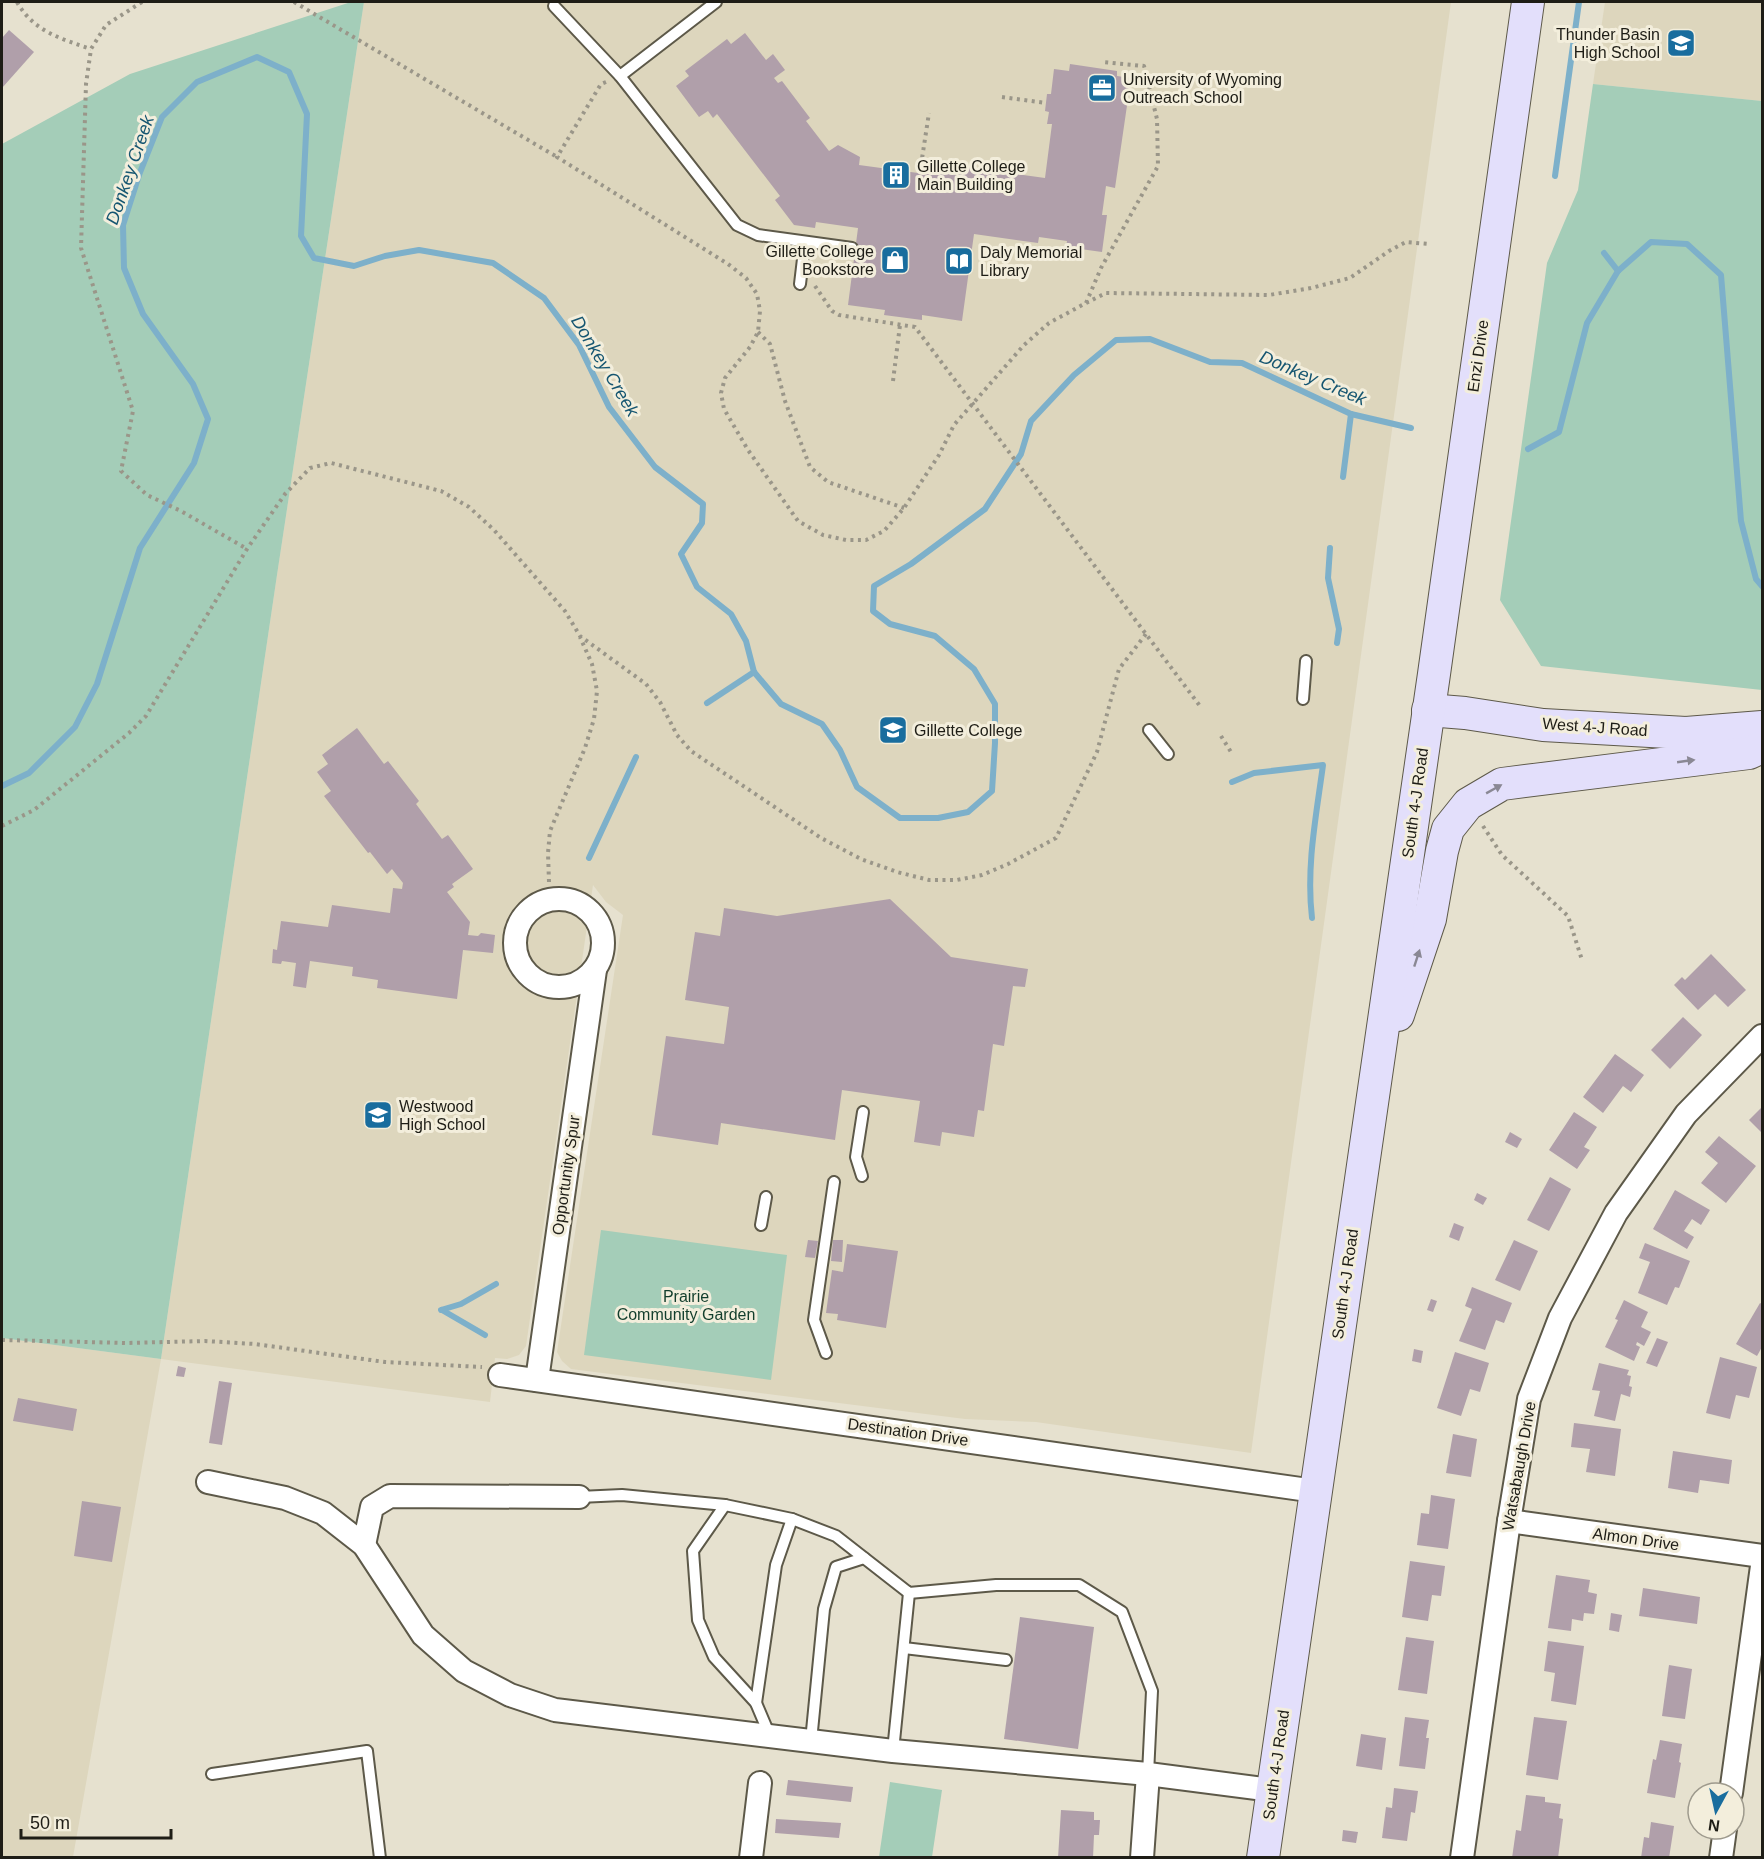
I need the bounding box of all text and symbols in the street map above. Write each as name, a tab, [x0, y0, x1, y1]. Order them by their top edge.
place label: Thunder Basin High School	[1556, 26, 1660, 61]
school or university icon: Thunder Basin High School	[1665, 27, 1697, 59]
place label: University of Wyoming Outreach School	[1123, 71, 1282, 106]
office icon: University of Wyoming Outreach School	[1086, 72, 1118, 104]
water label: Donkey Creek	[102, 112, 158, 227]
place label: Gillette College Main Building	[917, 158, 1026, 193]
building icon: Gillette College Main Building	[880, 159, 912, 191]
place label: Gillette College Bookstore	[766, 243, 874, 278]
shop icon: Gillette College Bookstore	[879, 244, 911, 276]
place label: Daly Memorial Library	[980, 244, 1082, 279]
library icon: Daly Memorial Library	[943, 245, 975, 277]
water label: Donkey Creek	[567, 312, 643, 421]
street label: Enzi Drive	[1465, 319, 1492, 393]
water label: Donkey Creek	[1257, 347, 1370, 410]
school or university icon: Gillette College	[877, 714, 909, 746]
street label: West 4-J Road	[1542, 715, 1648, 739]
place label: Gillette College	[914, 722, 1023, 739]
street label: South 4-J Road	[1399, 747, 1431, 859]
one-way arrow	[1677, 757, 1696, 766]
one-way arrow	[1486, 784, 1503, 794]
one-way arrow	[1413, 949, 1422, 967]
place label: Westwood High School	[399, 1098, 485, 1133]
school or university icon: Westwood High School	[362, 1099, 394, 1131]
street label: Opportunity Spur	[549, 1113, 583, 1236]
street label: South 4-J Road	[1329, 1228, 1361, 1340]
park label: Prairie Community Garden	[617, 1288, 755, 1323]
street label: Watsabaugh Drive	[1499, 1400, 1539, 1532]
street label: Destination Drive	[846, 1415, 970, 1449]
street label: Almon Drive	[1592, 1525, 1680, 1553]
street label: South 4-J Road	[1260, 1709, 1292, 1821]
north arrow	[1686, 1781, 1746, 1841]
scale bar	[21, 1802, 171, 1840]
text: 50 m	[30, 1813, 70, 1833]
text: N	[1707, 1816, 1721, 1835]

